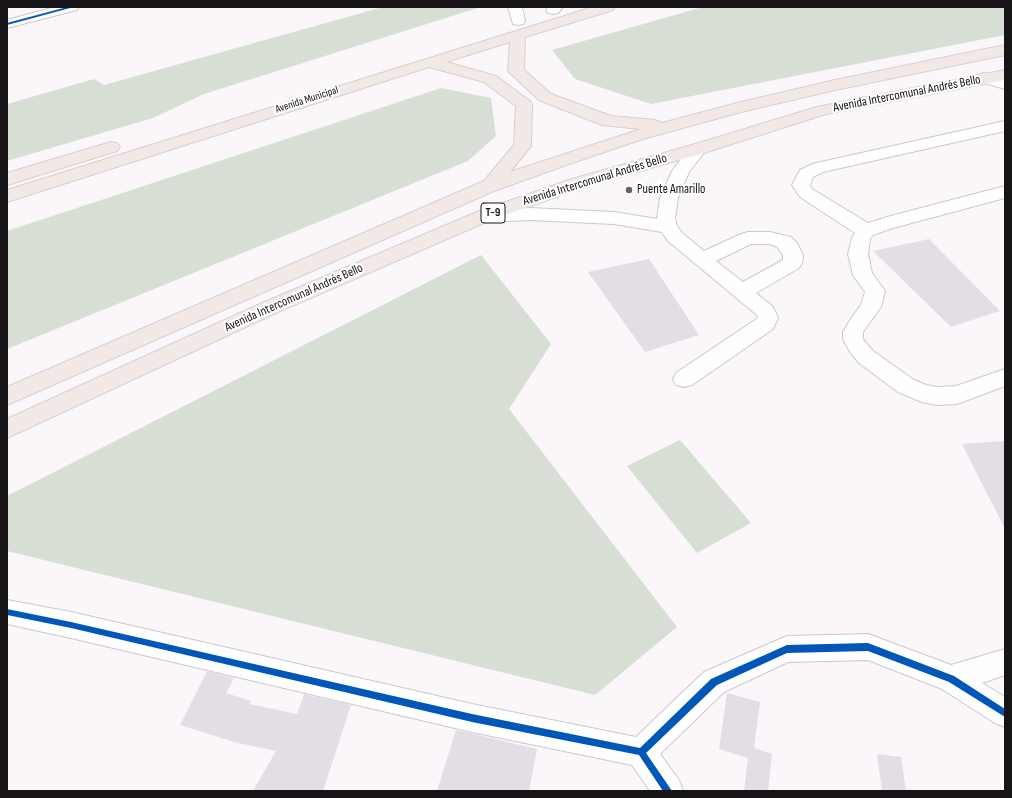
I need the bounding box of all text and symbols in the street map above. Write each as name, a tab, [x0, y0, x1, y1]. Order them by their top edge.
street label: Avenida Intercomunal Andrés Bello	[832, 72, 982, 116]
street label: Avenida Municipal	[274, 84, 340, 116]
street label: Avenida Intercomunal Andrés Bello	[521, 151, 669, 209]
place label: Puente Amarillo	[637, 182, 705, 198]
marker: Puente Amarillo	[624, 185, 634, 195]
road number: T-9	[481, 203, 505, 223]
street label: Avenida Intercomunal Andrés Bello	[222, 260, 366, 336]

